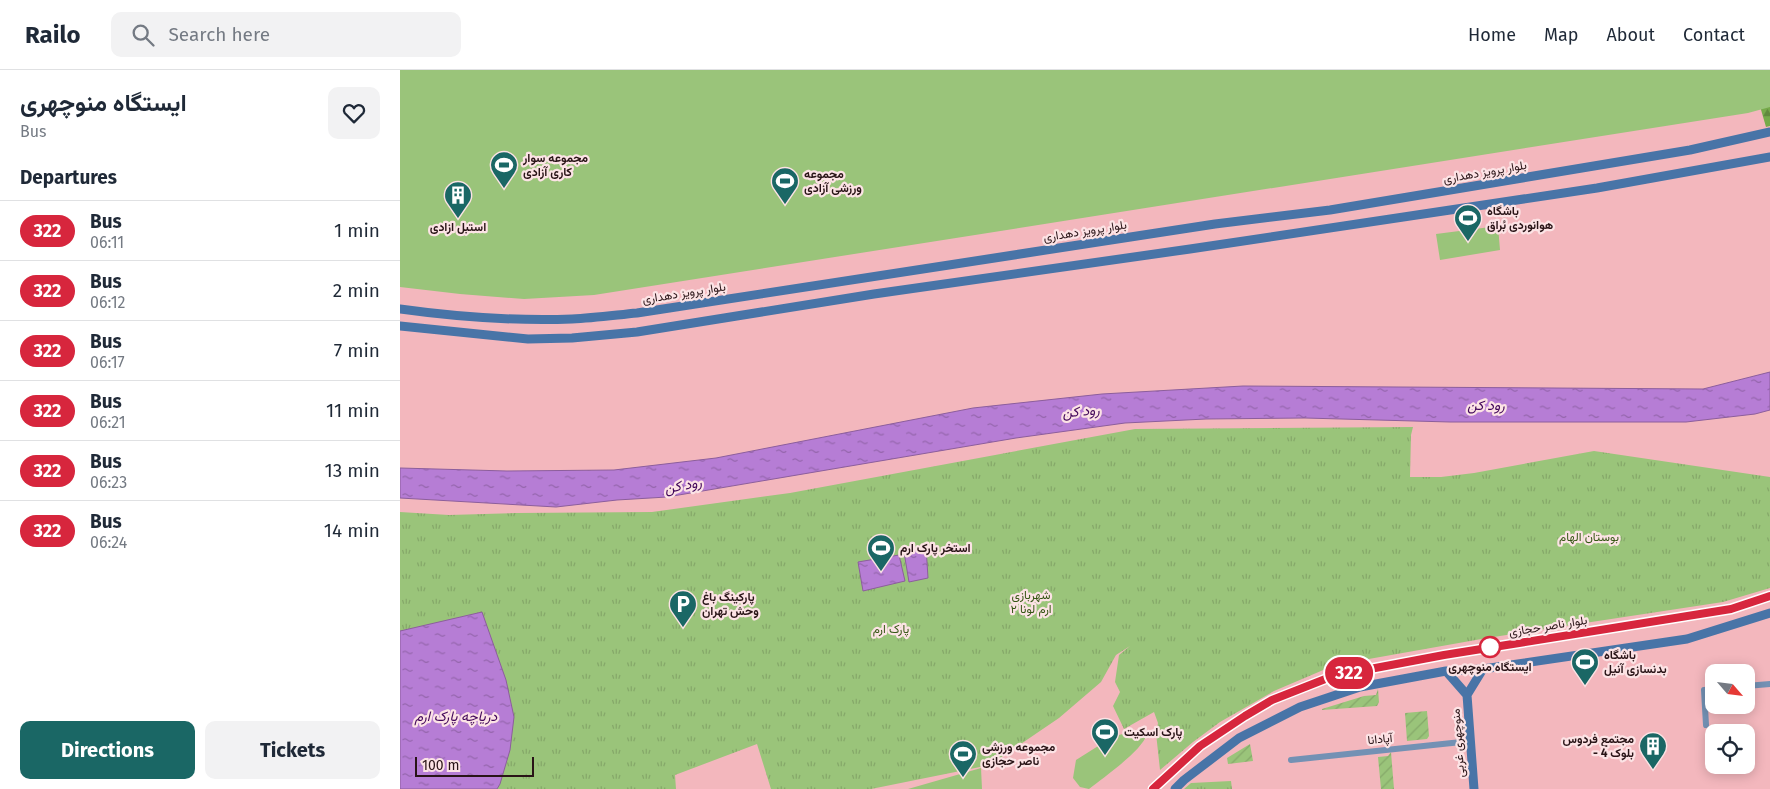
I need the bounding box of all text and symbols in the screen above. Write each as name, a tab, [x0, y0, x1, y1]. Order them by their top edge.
search box	[111, 12, 461, 57]
text: Railo	[25, 21, 81, 49]
icon: search	[129, 21, 157, 49]
text: Search here	[169, 23, 270, 46]
text: Home	[1468, 24, 1516, 46]
text: Map	[1544, 24, 1578, 46]
text: About	[1606, 24, 1655, 46]
text: Contact	[1683, 24, 1745, 46]
button: heart	[328, 87, 380, 139]
text: ایستگاه منوچهری	[20, 89, 187, 117]
text: Bus	[20, 122, 47, 141]
sports icon: مجموعه سوار کاری آزادی	[489, 150, 519, 189]
place label: مجموعه سوار کاری آزادی	[522, 151, 589, 180]
street label: بلوار پرویز دهداری	[1442, 158, 1528, 187]
text: Departures	[20, 166, 117, 189]
sports icon: مجموعه ورزشی آزادی	[770, 166, 800, 205]
place label: مجموعه ورزشی آزادی	[804, 167, 862, 196]
building icon: استبل ازادی	[443, 180, 473, 219]
sports icon: باشگاه هوانوردی بُراق	[1453, 203, 1483, 242]
place label: باشگاه هوانوردی بُراق	[1487, 204, 1553, 233]
text: Bus	[90, 210, 122, 233]
street label: بلوار پرویز دهداری	[1042, 217, 1128, 246]
text: 1 min	[334, 219, 380, 242]
text: 322	[34, 220, 61, 242]
place label: استبل ازادی	[430, 220, 486, 235]
text: 06:11	[90, 233, 124, 252]
text: Bus	[90, 270, 122, 293]
text: 2 min	[333, 279, 380, 302]
street label: بلوار پرویز دهداری	[641, 279, 727, 308]
text: 322	[34, 280, 61, 302]
text: 06:12	[90, 293, 126, 312]
text: Bus	[90, 330, 122, 353]
text: 7 min	[334, 339, 380, 362]
text: 322	[34, 340, 61, 362]
text: 06:17	[90, 353, 125, 372]
text: Bus	[90, 390, 122, 413]
water label: رود کن	[1467, 397, 1505, 414]
text: 11 min	[326, 399, 380, 422]
text: 322	[34, 400, 61, 422]
water label: رود کن	[1062, 401, 1101, 422]
text: 06:21	[90, 413, 126, 432]
text: Bus	[90, 450, 122, 473]
text: 13 min	[324, 459, 380, 482]
text: 322	[34, 460, 61, 482]
text: 06:23	[90, 473, 127, 492]
water label: رود کن	[663, 474, 703, 497]
text: Bus	[90, 510, 122, 533]
text: 14 min	[324, 519, 380, 542]
text: 322	[34, 520, 61, 542]
park label: بوستان الهام	[1559, 530, 1619, 545]
text: 06:24	[90, 533, 127, 552]
sports icon: استخر پارک ارم	[866, 533, 896, 572]
place label: استخر پارک ارم	[900, 541, 971, 556]
park label: شهربازی ارم لونا ۲	[1010, 588, 1052, 617]
parking icon: پارکینگ باغ وحش تهران	[668, 589, 698, 628]
place label: پارکینگ باغ وحش تهران	[702, 590, 759, 619]
street label: بلوار ناصر حجازی	[1508, 613, 1588, 640]
park label: پارک ارم	[873, 622, 910, 637]
marker: ایستگاه منوچهری	[1479, 636, 1501, 658]
sports icon: باشگاه بدنسازی آنیل	[1570, 647, 1600, 686]
place label: باشگاه بدنسازی آنیل	[1604, 648, 1667, 677]
line badge: 322	[1320, 657, 1378, 689]
place label: ایستگاه منوچهری	[1448, 660, 1532, 675]
text: 322	[1335, 662, 1363, 684]
north arrow	[1705, 664, 1755, 714]
map controls	[1705, 664, 1755, 774]
water label: دریاچه پارک ارم	[414, 708, 498, 726]
street label: منوچهری غربی	[1449, 708, 1468, 778]
sports icon: پارک اسکیت	[1090, 717, 1120, 756]
button: Directions	[20, 721, 195, 779]
button: Tickets	[205, 721, 380, 779]
button: locate	[1705, 724, 1755, 774]
place label: پارک اسکیت	[1124, 725, 1183, 740]
street label: آپادانا	[1367, 731, 1394, 748]
building icon: مجتمع فردوس - بلوک 4	[1638, 731, 1668, 770]
place label: مجتمع فردوس - بلوک 4	[1563, 732, 1634, 761]
sports icon: مجموعه ورزشی ناصر حجازی	[948, 739, 978, 778]
place label: مجموعه ورزشی ناصر حجازی	[982, 740, 1056, 769]
scale bar	[415, 754, 534, 777]
text: 100 m	[422, 757, 459, 774]

